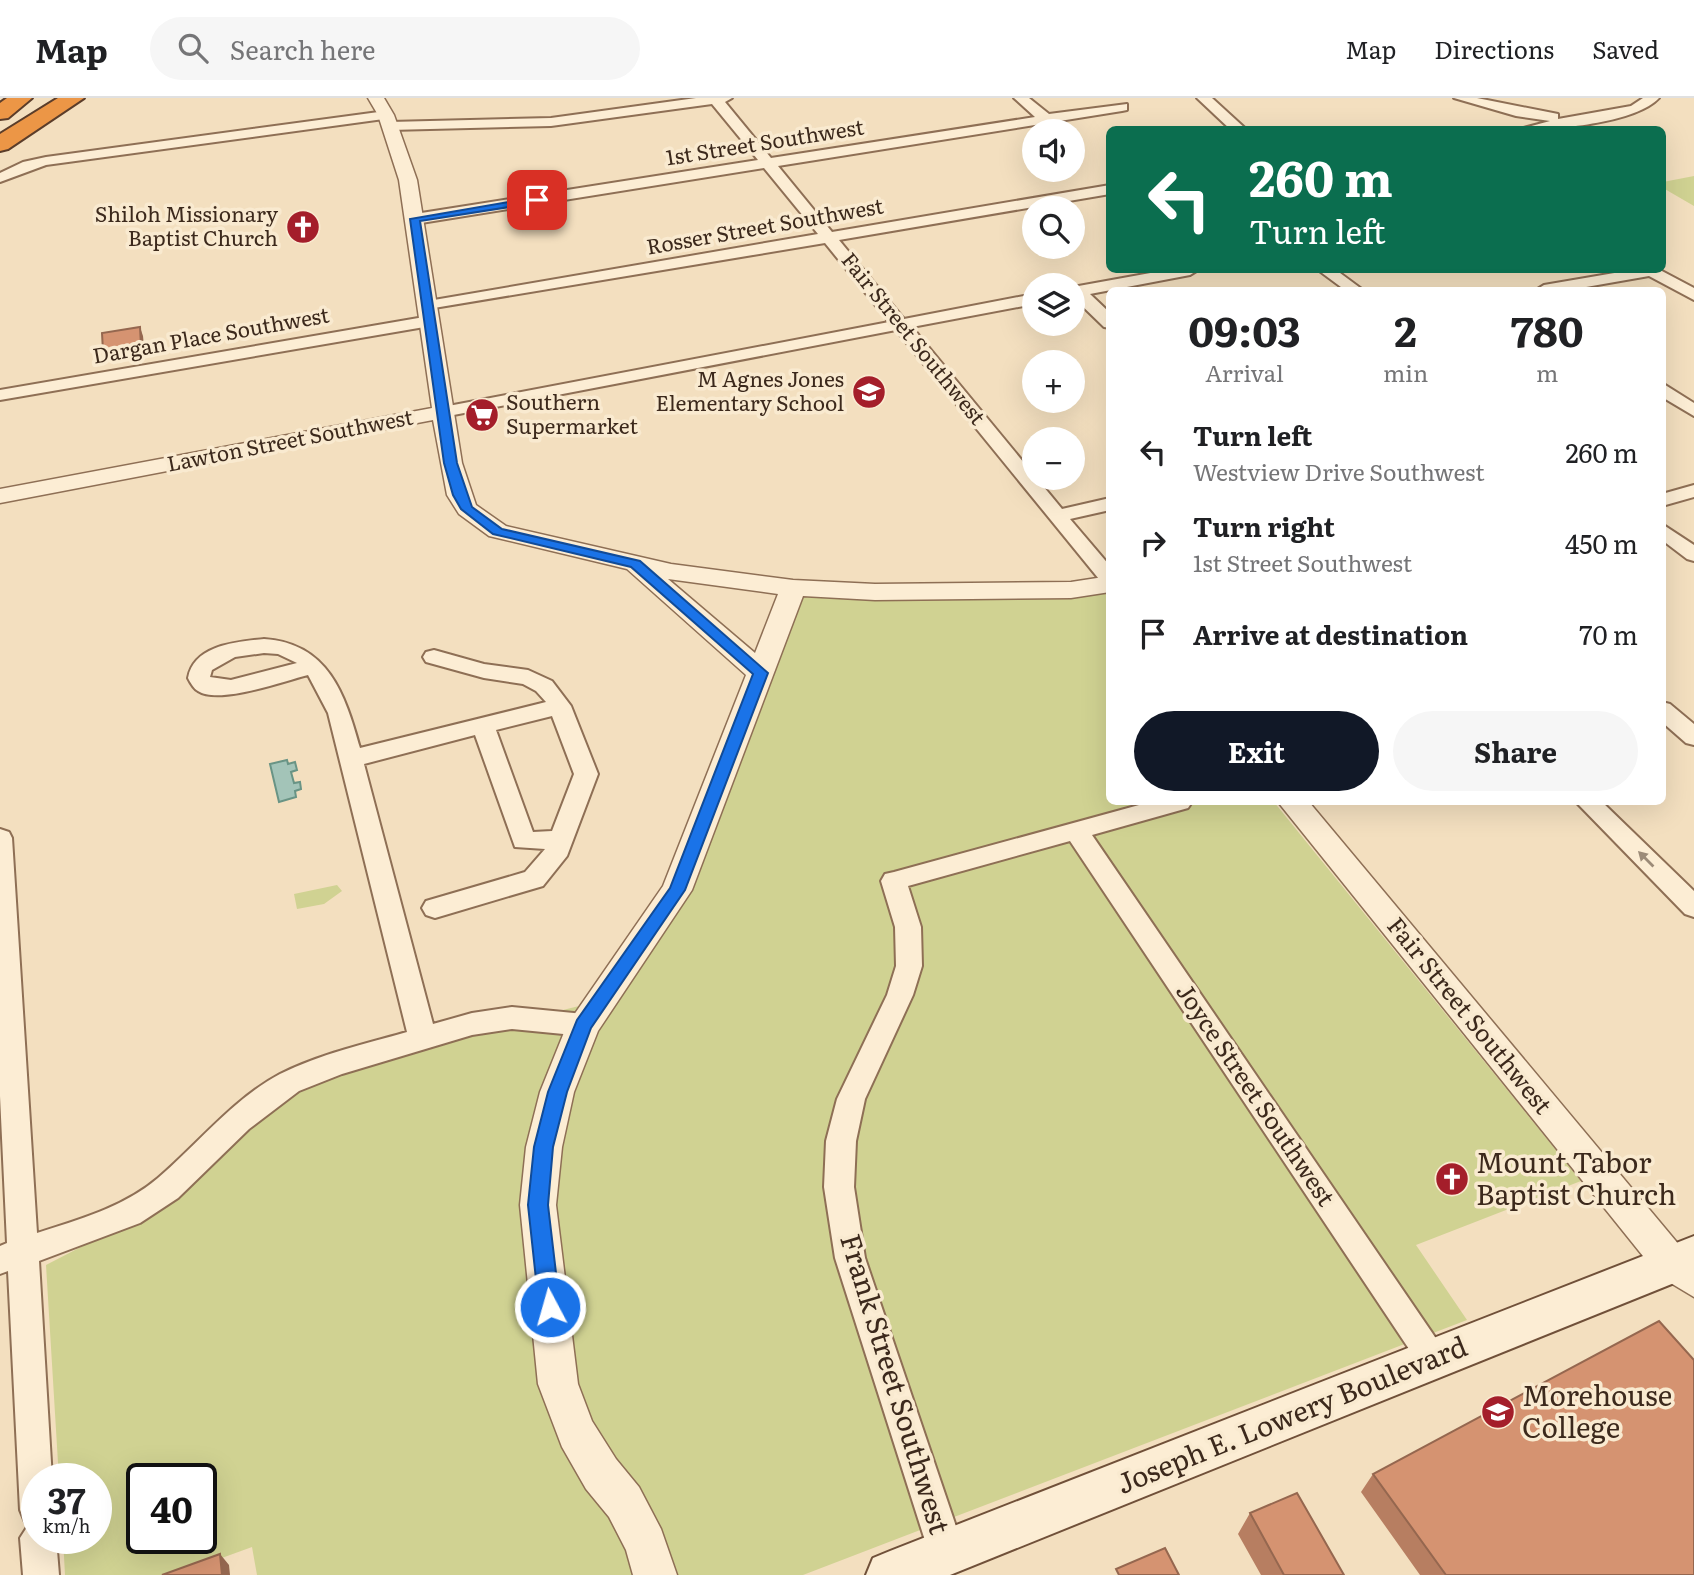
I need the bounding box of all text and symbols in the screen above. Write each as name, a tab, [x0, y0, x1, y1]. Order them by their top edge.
search box	[150, 17, 640, 80]
text: Map	[35, 24, 108, 73]
icon: search	[174, 29, 212, 67]
text: Search here	[230, 29, 376, 68]
text: Map	[1345, 31, 1396, 66]
text: Directions	[1434, 31, 1554, 66]
text: Saved	[1592, 31, 1659, 66]
street label: 1st Street Southwest	[663, 110, 866, 171]
map controls	[1022, 119, 1085, 490]
button: sound	[1022, 119, 1085, 182]
text: 260 m	[1249, 139, 1393, 212]
icon: left	[1134, 154, 1225, 245]
pin	[507, 170, 567, 230]
icon: arrive	[518, 181, 556, 219]
street label: Rosser Street Southwest	[644, 188, 886, 261]
button: search	[1022, 196, 1085, 259]
place label: Shiloh Missionary Baptist Church	[95, 197, 279, 252]
text: Turn left	[1249, 206, 1386, 254]
church icon: Shiloh Missionary Baptist Church	[284, 208, 322, 246]
street label: Fair Street Southwest	[836, 245, 995, 431]
button: layers	[1022, 273, 1085, 336]
street label: Dargan Place Southwest	[90, 297, 332, 370]
text: 09:03	[1188, 298, 1301, 360]
text: 2	[1394, 298, 1417, 360]
text: 780	[1510, 298, 1584, 360]
button: +	[1022, 350, 1085, 413]
text: Arrival	[1205, 355, 1284, 389]
text: min	[1383, 355, 1428, 389]
text: m	[1536, 355, 1558, 389]
place label: M Agnes Jones Elementary School	[655, 362, 844, 417]
school or university icon: M Agnes Jones Elementary School	[850, 373, 888, 411]
place label: Southern Supermarket	[506, 385, 638, 440]
supermarket icon: Southern Supermarket	[463, 396, 501, 434]
street label: Lawton Street Southwest	[164, 399, 416, 478]
text: Turn left	[1193, 415, 1312, 454]
button: −	[1022, 427, 1085, 490]
text: 260 m	[1565, 432, 1638, 471]
icon: left	[1134, 433, 1172, 471]
text: Westview Drive Southwest	[1193, 454, 1485, 488]
text: Turn right	[1193, 506, 1335, 545]
text: 450 m	[1565, 523, 1638, 562]
icon: right	[1134, 524, 1172, 562]
text: 1st Street Southwest	[1193, 545, 1412, 579]
text: Arrive at destination	[1193, 614, 1468, 653]
text: 70 m	[1579, 614, 1638, 653]
icon: arrive	[1134, 615, 1172, 653]
button: Exit	[1134, 711, 1379, 791]
button: Share	[1393, 711, 1638, 791]
one-way arrow	[1637, 850, 1654, 867]
street label: Fair Street Southwest	[1380, 908, 1562, 1121]
street label: Joyce Street Southwest	[1169, 975, 1345, 1212]
place label: Mount Tabor Baptist Church	[1476, 1140, 1676, 1214]
church icon: Mount Tabor Baptist Church	[1433, 1160, 1471, 1198]
street label: Frank Street Southwest	[831, 1228, 963, 1539]
position arrow	[513, 1270, 587, 1344]
street label: Joseph E. Lowery Boulevard	[1110, 1323, 1473, 1503]
place label: Morehouse College	[1522, 1373, 1672, 1447]
school or university icon: Morehouse College	[1479, 1393, 1517, 1431]
speed limit sign: 40	[126, 1463, 217, 1554]
text: 37	[48, 1473, 85, 1525]
text: km/h	[43, 1512, 90, 1539]

